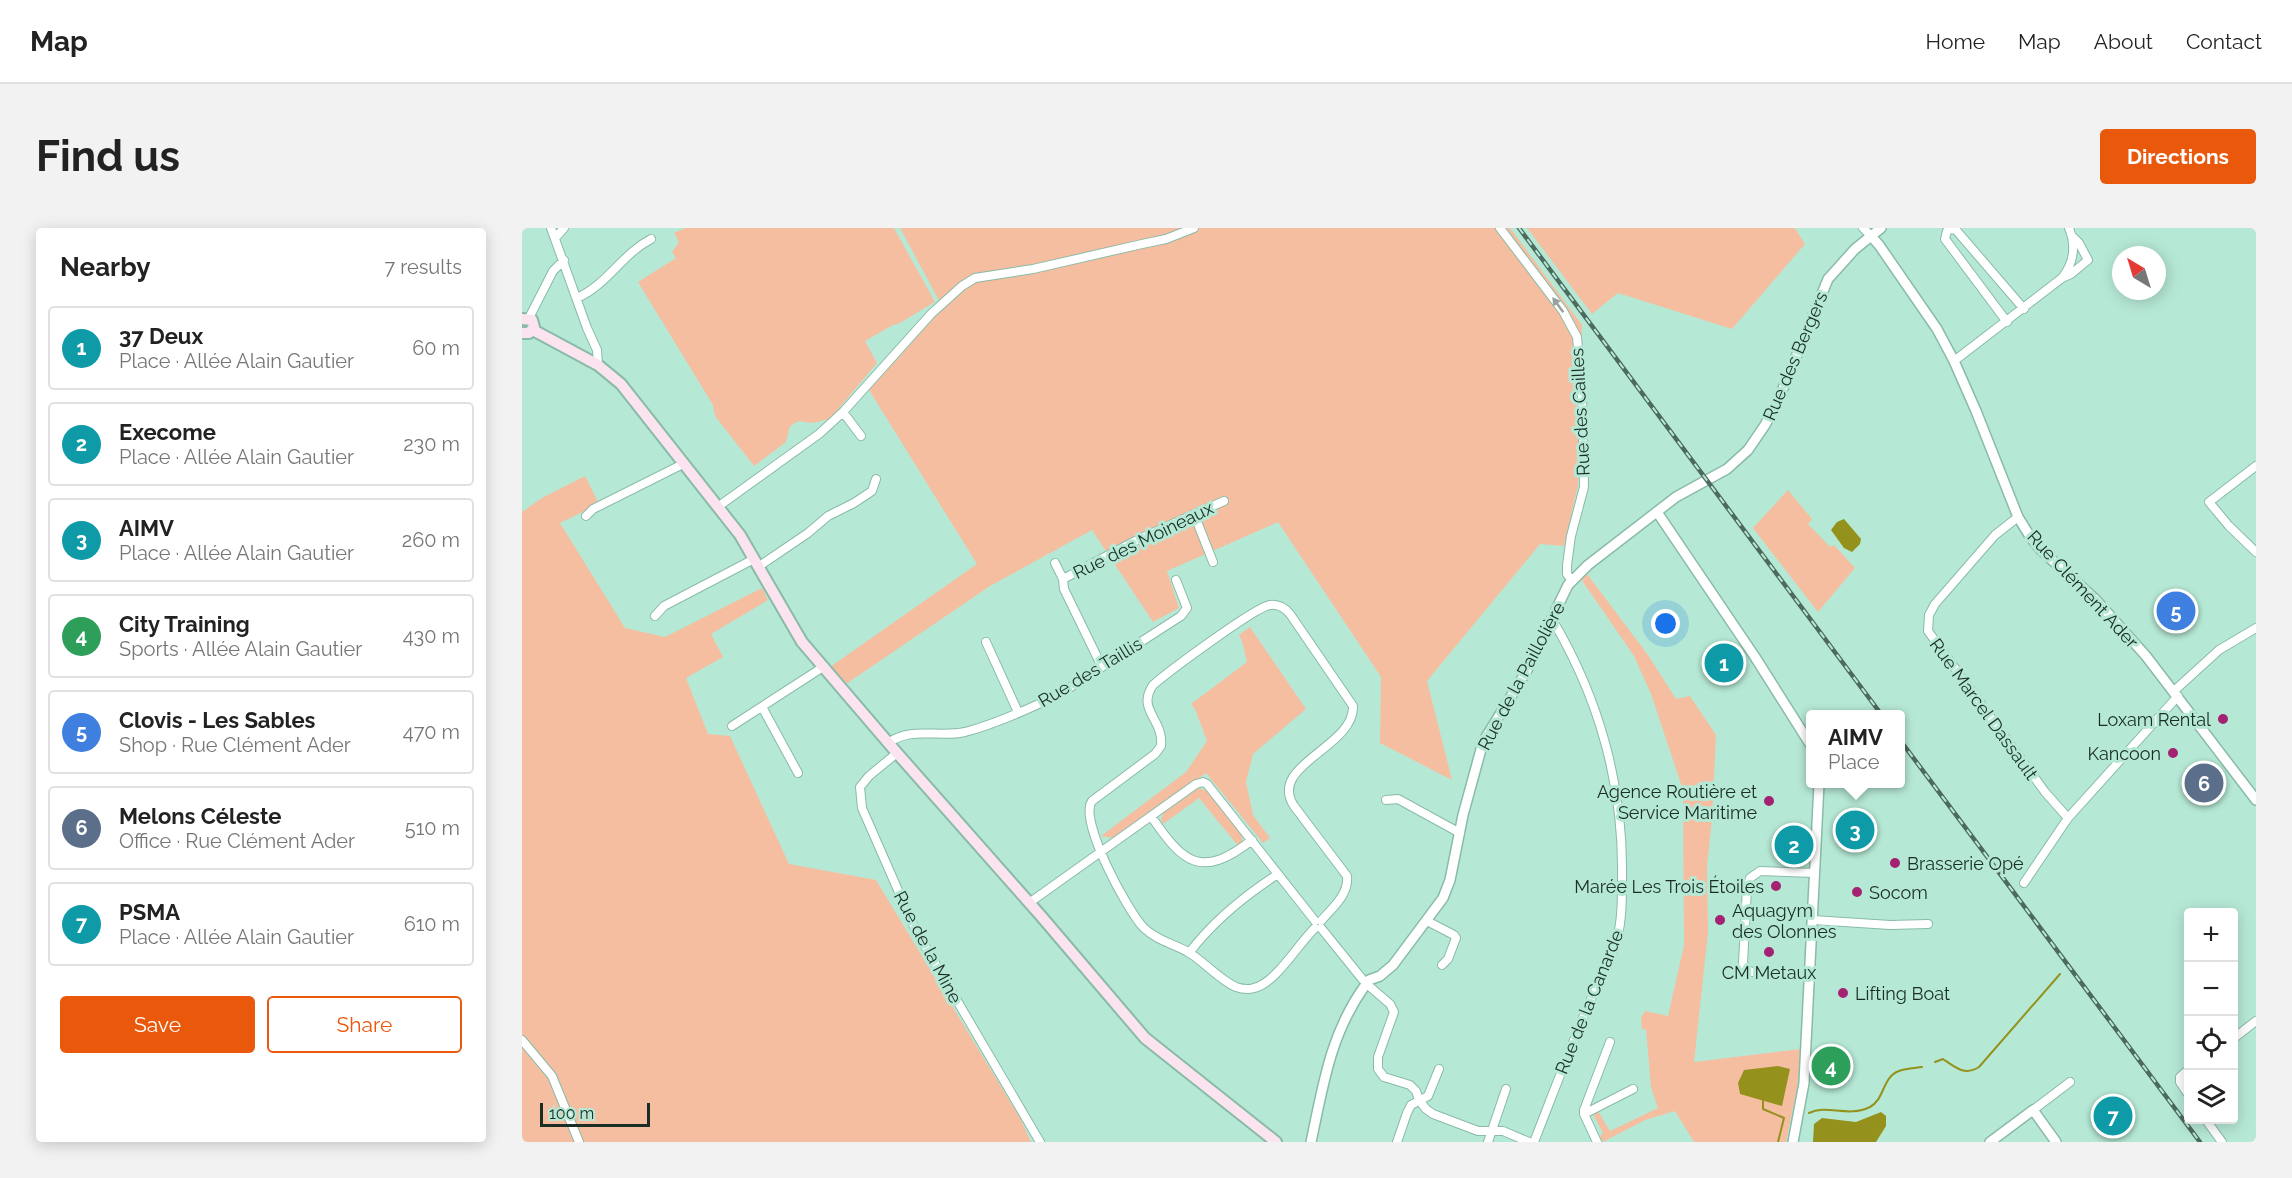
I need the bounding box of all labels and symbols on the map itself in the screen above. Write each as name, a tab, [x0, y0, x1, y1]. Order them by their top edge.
north arrow	[2112, 246, 2166, 300]
street label: Rue des Bergers	[1758, 288, 1832, 424]
one-way arrow	[1552, 297, 1564, 313]
street label: Rue des Cailles	[1566, 347, 1594, 476]
street label: Rue des Moineaux	[1069, 497, 1217, 583]
street label: Rue Clément Ader	[2023, 526, 2143, 653]
pin: 5	[2156, 588, 2196, 634]
street label: Rue de la Paillolière	[1473, 598, 1569, 754]
your location	[1651, 609, 1680, 638]
street label: Rue des Taillis	[1034, 633, 1146, 711]
street label: Rue Marcel Dassault	[1926, 634, 2042, 784]
pin: 1	[1704, 640, 1744, 686]
place label: Loxam Rental	[2097, 709, 2211, 730]
marker: Loxam Rental	[2216, 712, 2230, 726]
place label: Kancoon	[2087, 743, 2161, 764]
marker: Kancoon	[2166, 746, 2180, 760]
pin: 6	[2184, 760, 2224, 806]
place label: Agence Routière et Service Maritime	[1597, 781, 1757, 823]
marker: Agence Routière et Service Maritime	[1762, 794, 1776, 808]
pin: 3	[1836, 808, 1874, 852]
pin: 2	[1774, 822, 1814, 868]
place label: Brasserie Opé	[1907, 853, 2024, 874]
marker: Brasserie Opé	[1888, 856, 1902, 870]
place label: Marée Les Trois Étoiles	[1574, 875, 1764, 897]
marker: Marée Les Trois Étoiles	[1769, 879, 1783, 893]
place label: Socom	[1869, 882, 1928, 903]
marker: Socom	[1850, 885, 1864, 899]
street label: Rue de la Mine	[890, 887, 967, 1007]
place label: Aquagym des Olonnes	[1732, 900, 1837, 942]
marker: Aquagym des Olonnes	[1713, 913, 1727, 927]
street label: Rue de la Canarde	[1551, 927, 1628, 1077]
marker: CM Metaux	[1762, 945, 1776, 959]
place label: CM Metaux	[1722, 962, 1816, 983]
place label: Lifting Boat	[1855, 983, 1950, 1004]
marker: Lifting Boat	[1836, 986, 1850, 1000]
pin: 4	[1812, 1044, 1850, 1088]
pin: 7	[2094, 1094, 2132, 1138]
scale bar	[540, 1100, 650, 1128]

